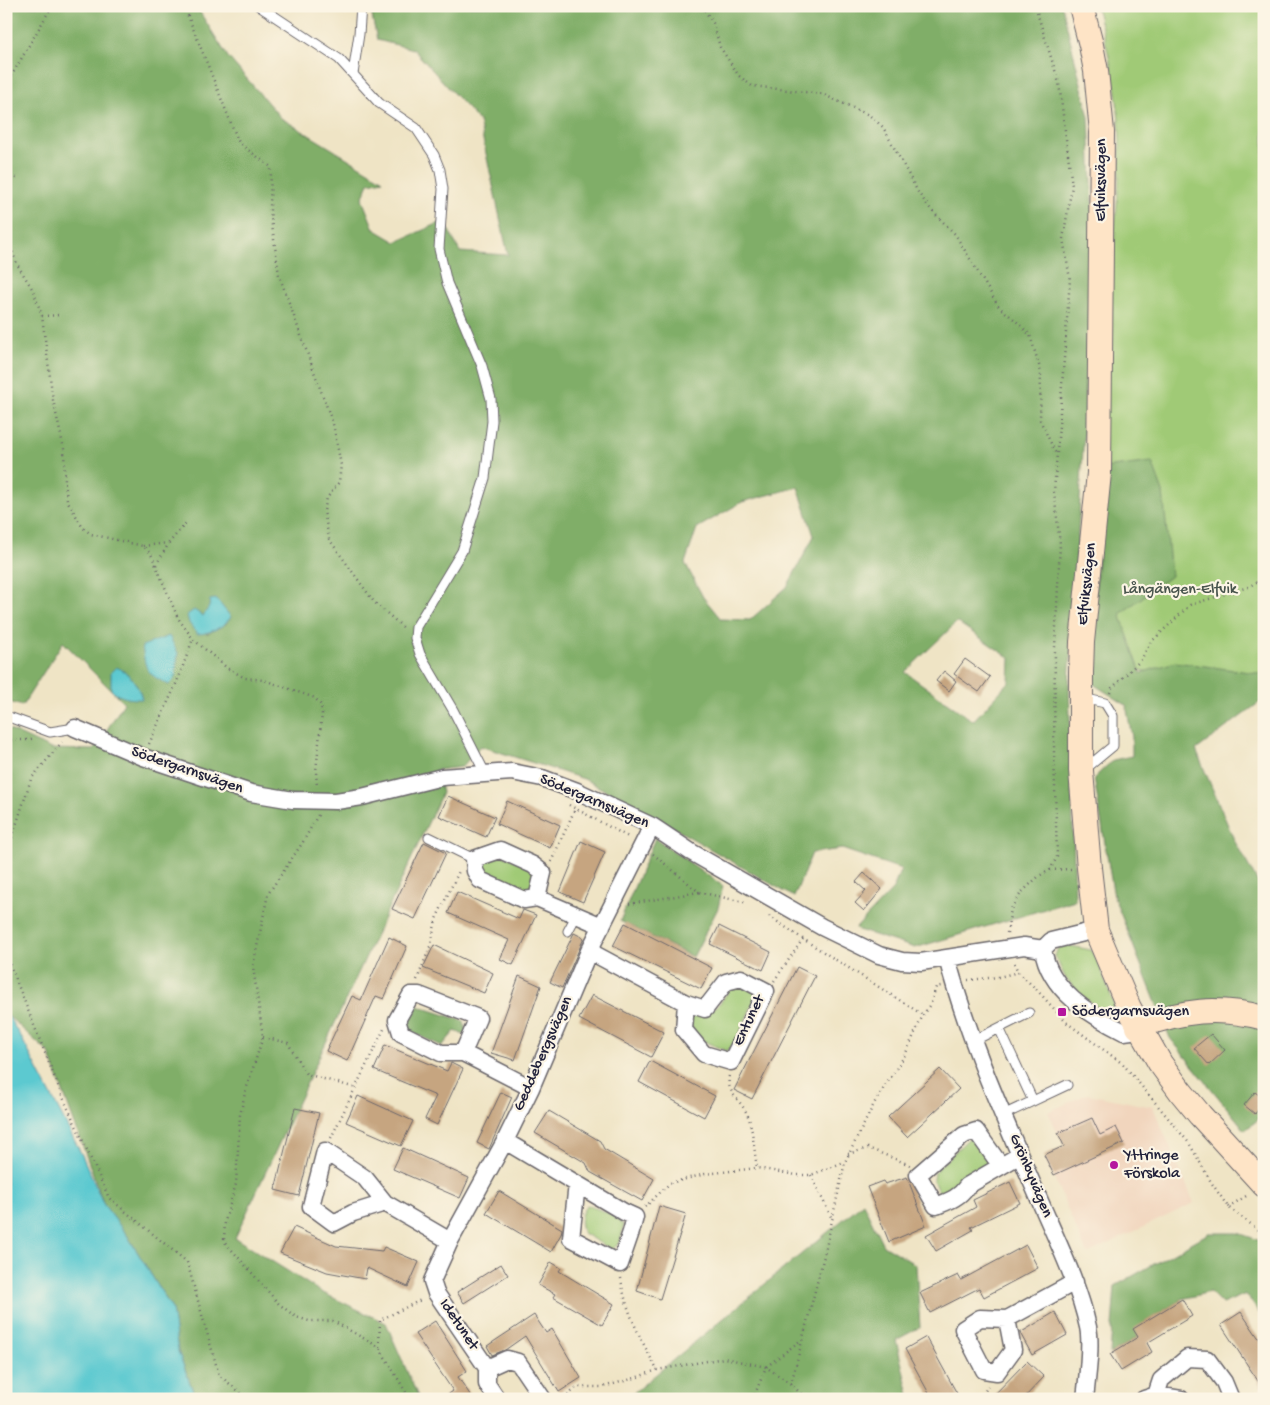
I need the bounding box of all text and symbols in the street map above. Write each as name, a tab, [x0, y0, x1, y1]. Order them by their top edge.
street label: Elfviksvägen	[1093, 138, 1112, 221]
street label: Elfviksvägen	[1074, 541, 1102, 626]
park label: Långängen-Elfvik	[1123, 581, 1239, 600]
street label: Södergarnsvägen	[129, 743, 246, 799]
street label: Södergarnsvägen	[536, 770, 652, 834]
street label: Entunet	[730, 991, 771, 1049]
street label: Geddebergsvägen	[510, 993, 578, 1114]
place label: Södergarnsvägen	[1072, 1003, 1189, 1022]
marker: Södergarnsvägen	[1056, 1006, 1068, 1018]
street label: Grönbyvägen	[1004, 1131, 1056, 1221]
place label: Yttringe Förskola	[1122, 1147, 1181, 1184]
marker: Yttringe Förskola	[1108, 1159, 1120, 1171]
street label: Idetunet	[434, 1296, 483, 1356]

